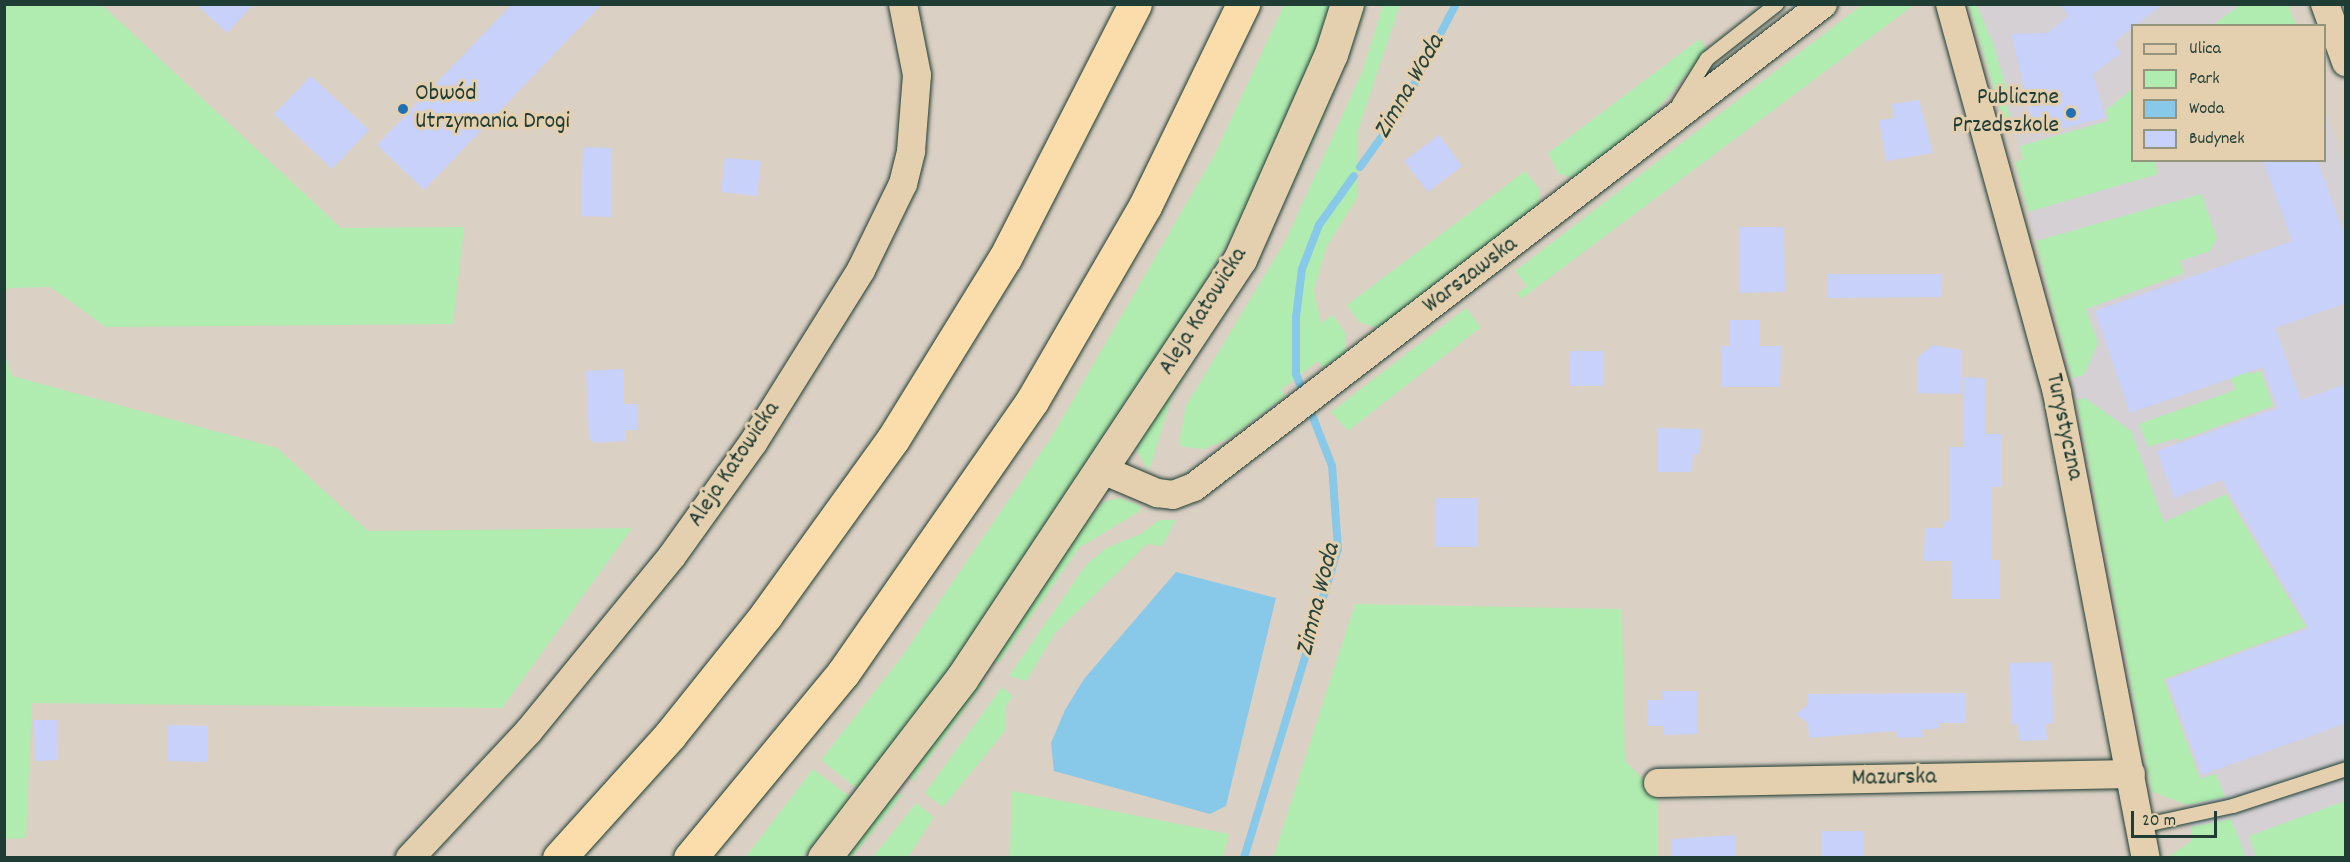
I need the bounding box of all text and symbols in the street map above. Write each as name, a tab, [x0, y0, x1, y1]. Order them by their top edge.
legend	[2131, 24, 2326, 162]
water label: Zimna Woda	[1368, 29, 1452, 145]
text: Ulica	[2189, 37, 2221, 62]
text: Park	[2189, 67, 2220, 92]
place label: Obwód Utrzymania Drogi	[415, 81, 570, 137]
place label: Publiczne Przedszkole	[1952, 85, 2059, 141]
text: Woda	[2189, 97, 2224, 122]
marker: Obwód Utrzymania Drogi	[396, 102, 410, 116]
marker: Publiczne Przedszkole	[2064, 106, 2078, 120]
text: Budynek	[2189, 127, 2245, 152]
street label: Warszawska	[1418, 231, 1524, 321]
street label: Aleja Katowicka	[1153, 243, 1255, 381]
street label: Turystyczna	[2038, 371, 2088, 483]
street label: Aleja Katowicka	[683, 397, 787, 533]
water label: Zimna Woda	[1290, 540, 1348, 660]
street label: Mazurska	[1851, 764, 1937, 794]
scale bar	[2134, 799, 2220, 837]
text: 20 m	[2142, 809, 2176, 834]

